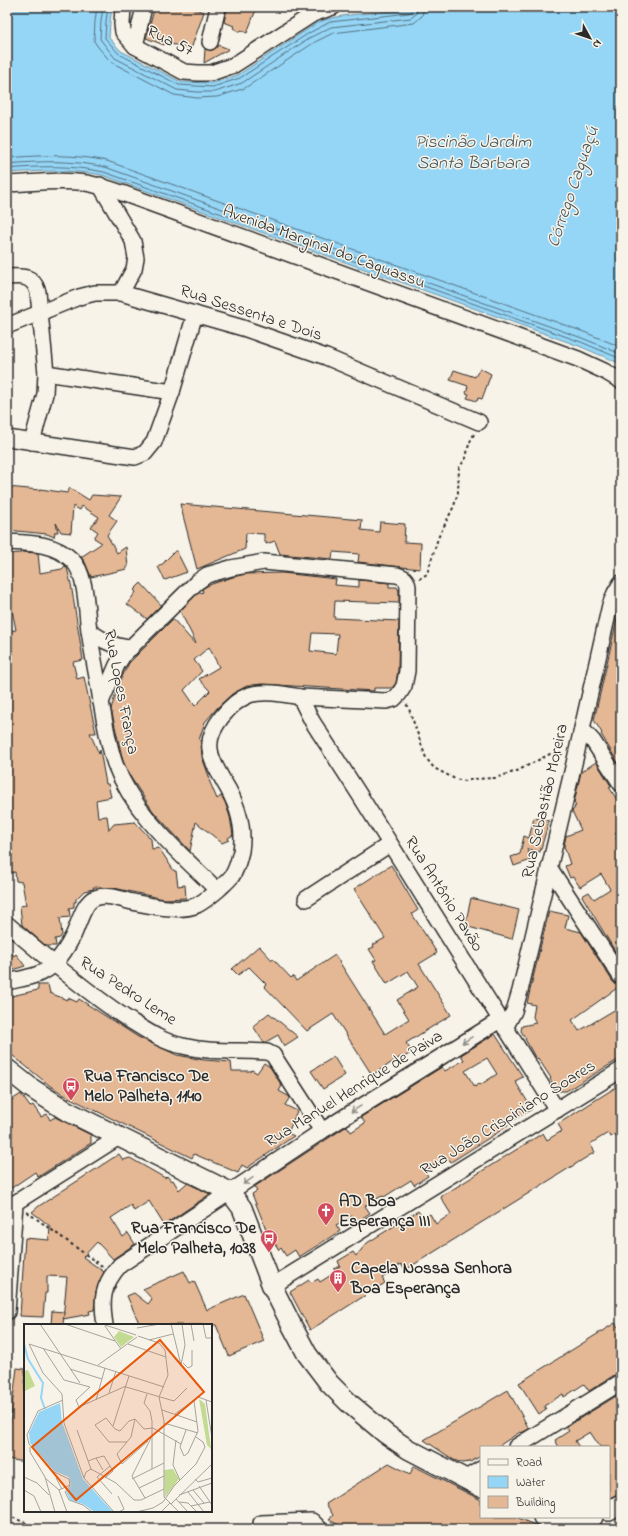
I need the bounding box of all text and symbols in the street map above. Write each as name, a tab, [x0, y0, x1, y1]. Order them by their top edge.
north arrow	[570, 18, 610, 58]
street label: Rua 57	[142, 19, 198, 63]
text: N	[588, 36, 605, 52]
water label: Córrego Caguaçú	[541, 123, 607, 251]
water label: Piscinão Jardim Santa Barbara	[415, 130, 532, 177]
street label: Avenida Marginal do Caguassu	[218, 199, 429, 297]
street label: Rua Sessenta e Dois	[177, 278, 325, 348]
street label: Rua Lopes França	[97, 627, 145, 757]
street label: Rua Sebastião Moreira	[515, 721, 575, 881]
street label: Rua Antônio Pavão	[398, 831, 490, 957]
street label: Rua Pedro Leme	[74, 950, 182, 1032]
street label: Rua Manuel Henrique de Paiva	[260, 1024, 448, 1154]
one-way arrow	[461, 1037, 473, 1045]
street label: Rua João Crispiniano Soares	[415, 1054, 601, 1182]
place label: Rua Francisco De Melo Palheta, 1140	[84, 1064, 210, 1109]
bus stop icon: Rua Francisco De Melo Palheta, 1140	[61, 1076, 81, 1101]
one-way arrow	[351, 1105, 362, 1113]
one-way arrow	[242, 1177, 254, 1185]
place label: AD Boa Esperança III	[339, 1189, 431, 1234]
church icon: AD Boa Esperança III	[316, 1201, 336, 1226]
place label: Rua Francisco De Melo Palheta, 1038	[131, 1216, 257, 1261]
bus stop icon: Rua Francisco De Melo Palheta, 1038	[259, 1228, 279, 1253]
place label: Capela Nossa Senhora Boa Esperança	[350, 1256, 512, 1301]
building icon: Capela Nossa Senhora Boa Esperança	[328, 1268, 348, 1293]
inset map	[24, 1324, 212, 1512]
legend	[480, 1446, 610, 1518]
text: Road	[516, 1454, 542, 1472]
text: Water	[516, 1474, 545, 1492]
text: Building	[515, 1494, 555, 1513]

